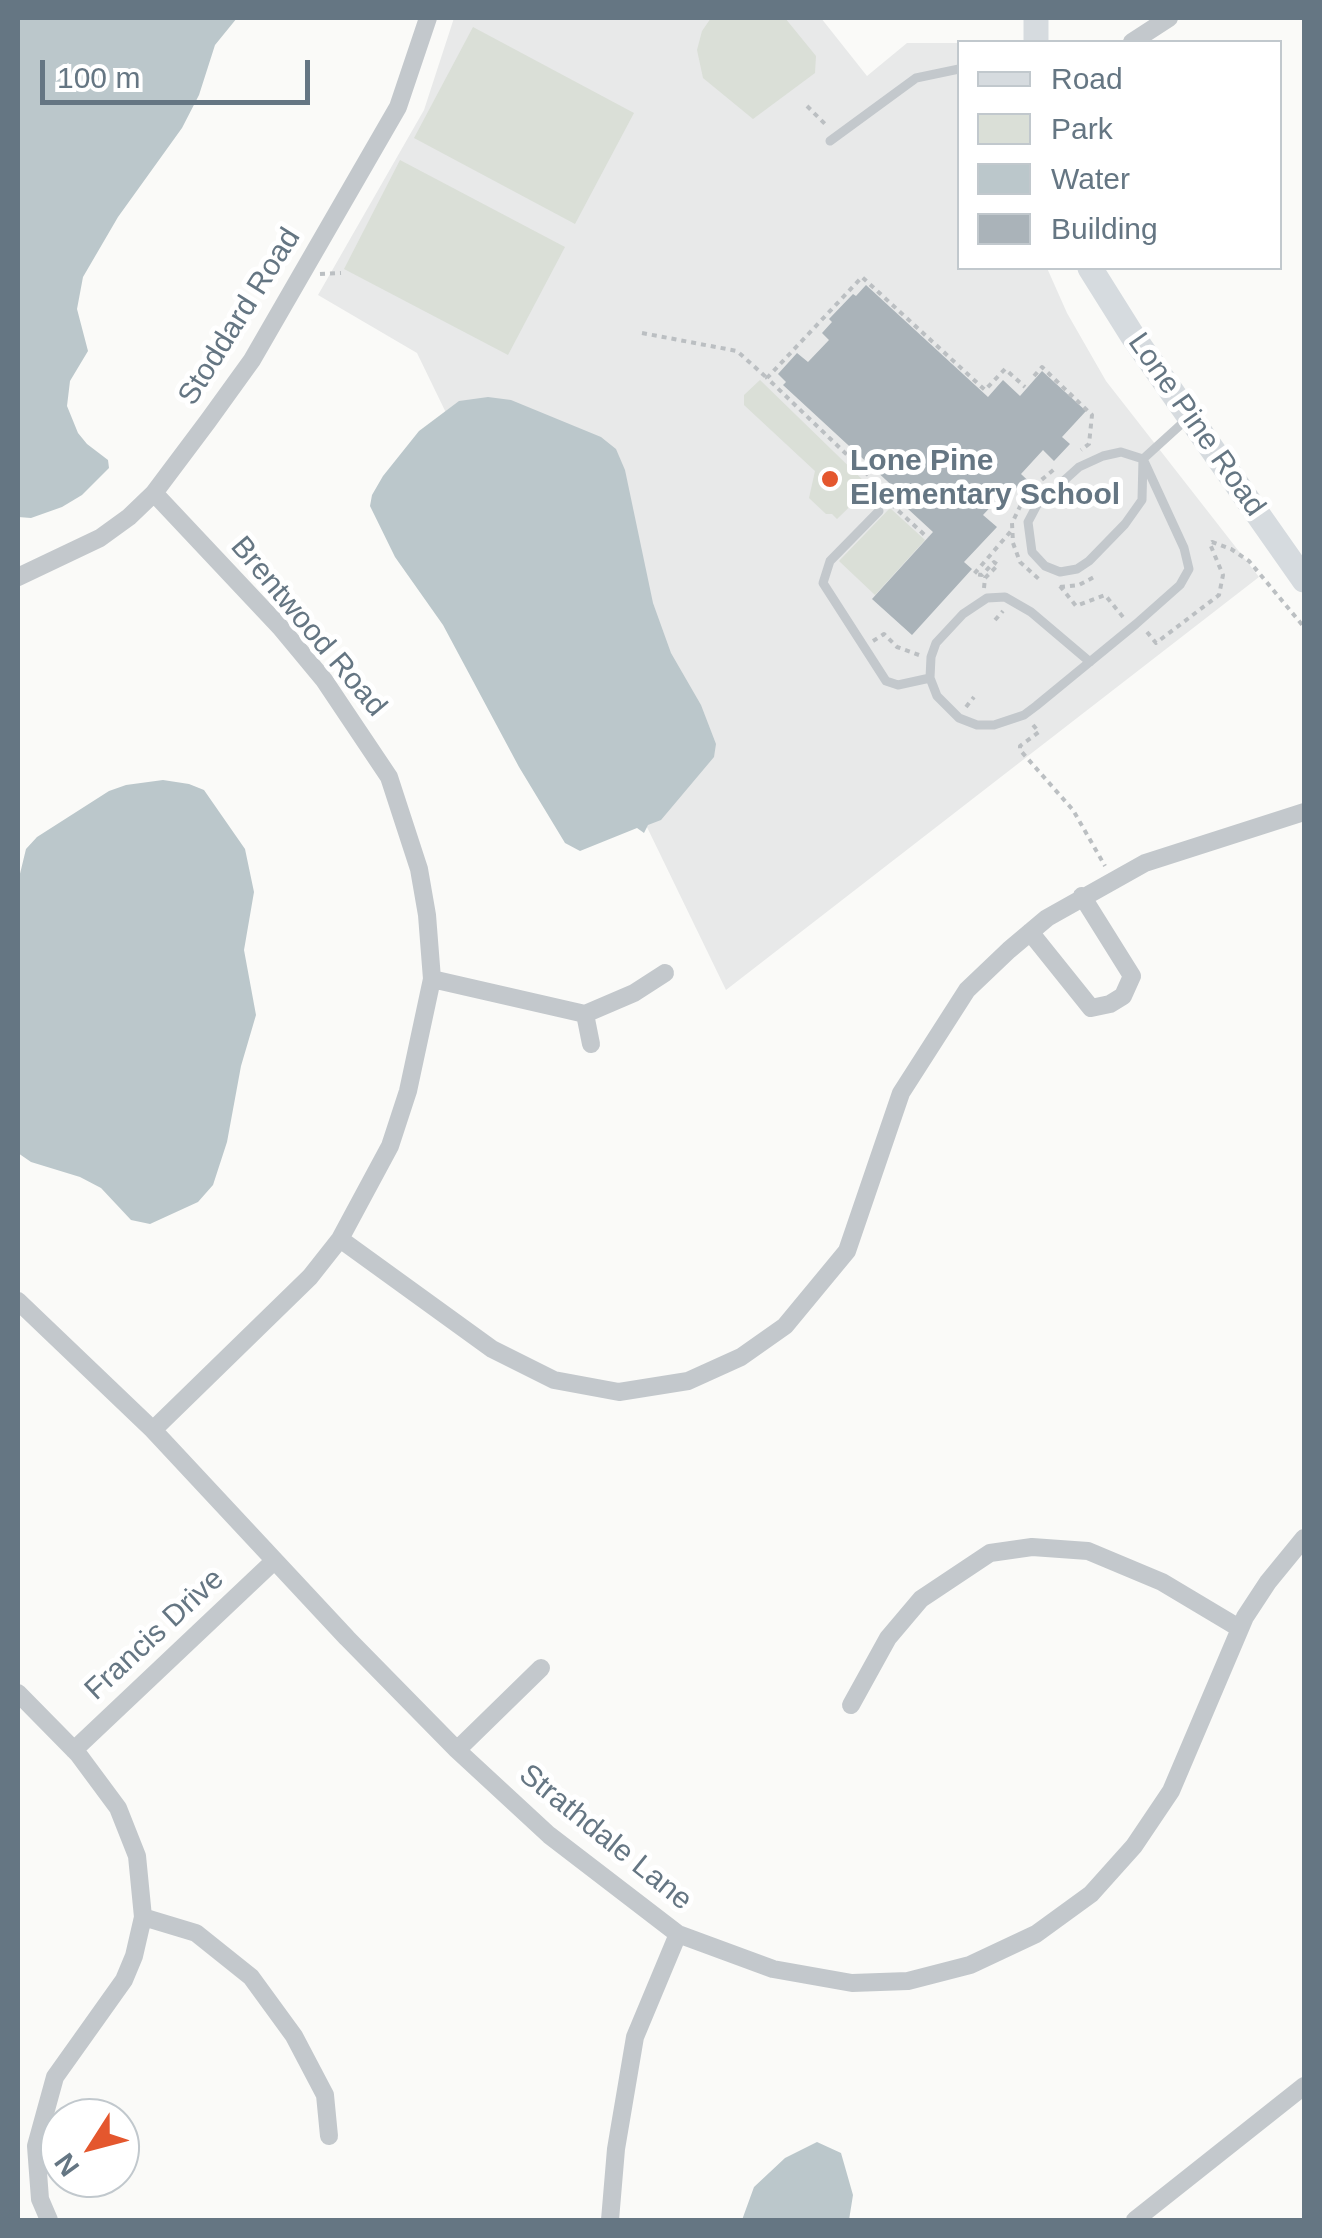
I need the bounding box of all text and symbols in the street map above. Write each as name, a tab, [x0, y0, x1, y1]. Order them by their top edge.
scale bar	[45, 40, 315, 102]
legend	[957, 40, 1282, 270]
text: 100 m	[57, 61, 140, 94]
text: Road	[1051, 62, 1123, 95]
text: Park	[1051, 112, 1113, 145]
text: Water	[1051, 162, 1130, 195]
text: Building	[1051, 212, 1158, 245]
street label: Stoddard Road	[171, 222, 309, 412]
street label: Lone Pine Road	[1120, 327, 1272, 523]
place label: Lone Pine Elementary School	[850, 444, 1120, 514]
marker: Lone Pine Elementary School	[819, 468, 841, 490]
street label: Brentwood Road	[222, 530, 394, 724]
street label: Francis Drive	[78, 1562, 232, 1708]
street label: Strathdale Lane	[511, 1757, 699, 1919]
north arrow	[40, 2098, 140, 2198]
text: N	[48, 2147, 85, 2182]

